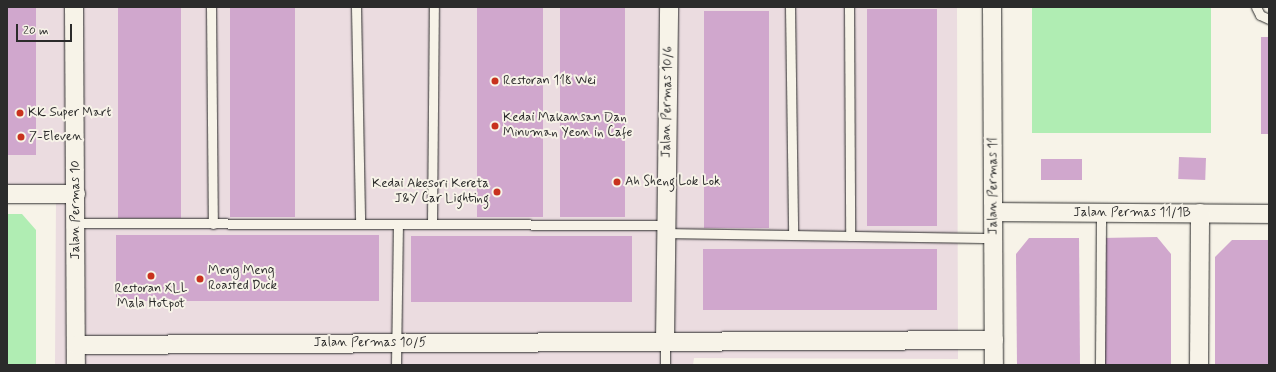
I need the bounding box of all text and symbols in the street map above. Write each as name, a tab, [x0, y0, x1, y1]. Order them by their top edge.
scale bar	[18, 16, 74, 42]
text: 20 m	[23, 23, 49, 39]
street label: Jalan Permas 10/6	[659, 46, 677, 158]
place label: Restoran 118 Wei	[503, 73, 596, 89]
marker: Restoran 118 Wei	[490, 76, 500, 86]
place label: KK Super Mart	[28, 105, 113, 121]
marker: KK Super Mart	[15, 108, 25, 118]
place label: Kedai Makansan Dan Minuman Yeon in Cafe	[503, 111, 633, 142]
marker: Kedai Makansan Dan Minuman Yeon in Cafe	[490, 121, 500, 131]
place label: 7-Eleven	[29, 129, 82, 145]
marker: 7-Eleven	[16, 132, 26, 142]
street label: Jalan Permas 11	[986, 138, 1002, 234]
street label: Jalan Permas 10	[68, 161, 84, 259]
place label: Ah Sheng Lok Lok	[625, 174, 728, 190]
place label: Kedai Akesori Kereta J&Y Car Lighting	[369, 177, 489, 208]
marker: Ah Sheng Lok Lok	[612, 177, 622, 187]
marker: Kedai Akesori Kereta J&Y Car Lighting	[492, 187, 502, 197]
street label: Jalan Permas 11/1B	[1074, 205, 1190, 221]
place label: Meng Meng Roasted Duck	[208, 264, 280, 295]
marker: Restoran XLL Mala Hotpot	[146, 271, 156, 281]
marker: Meng Meng Roasted Duck	[195, 274, 205, 284]
place label: Restoran XLL Mala Hotpot	[114, 282, 188, 313]
street label: Jalan Permas 10/5	[314, 335, 426, 351]

